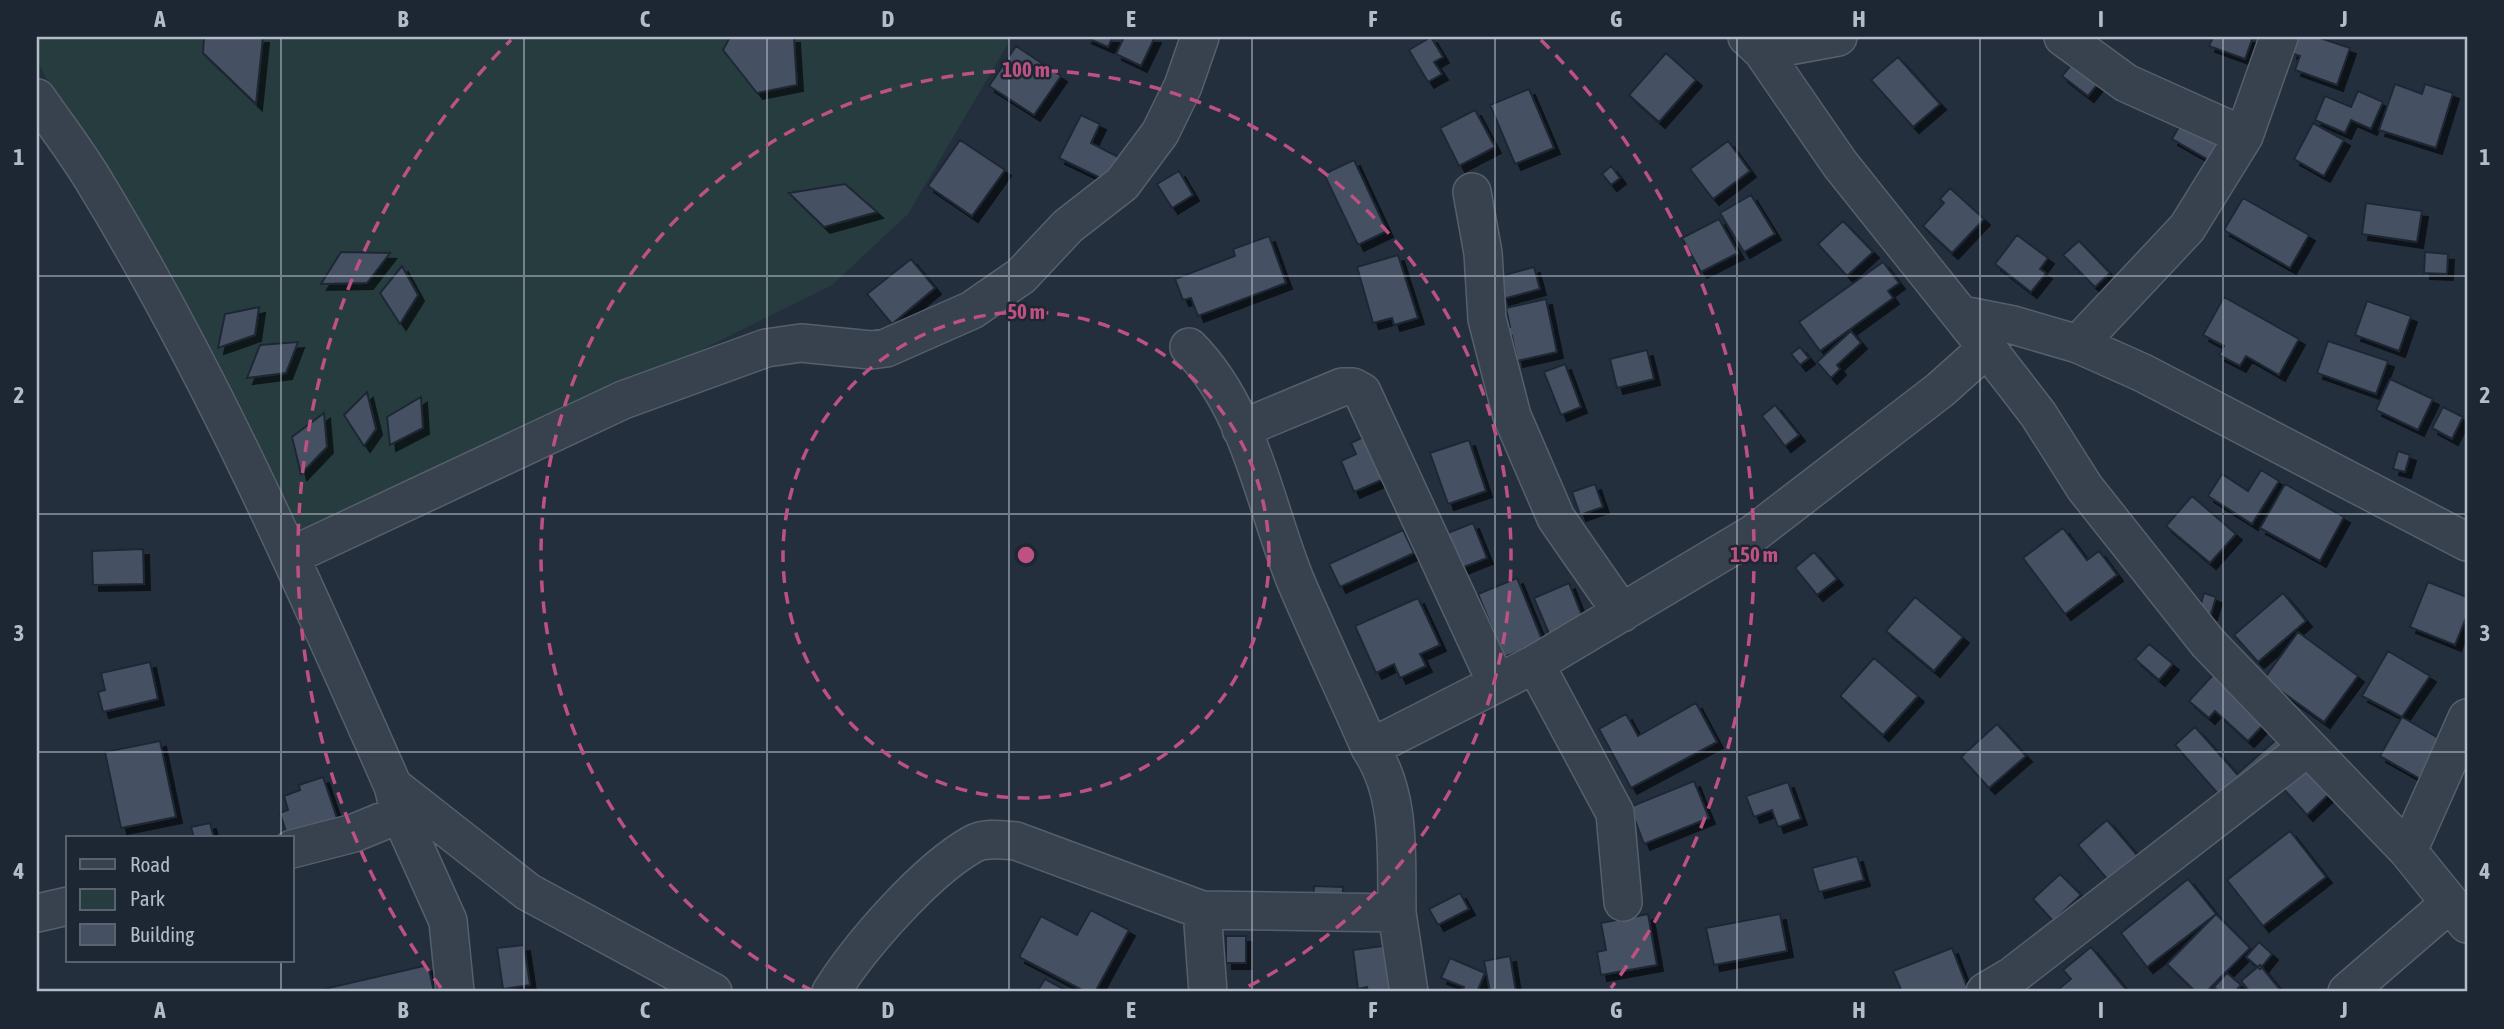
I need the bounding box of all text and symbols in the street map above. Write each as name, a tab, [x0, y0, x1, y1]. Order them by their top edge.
text: A	[153, 6, 166, 32]
text: B	[398, 6, 409, 32]
text: C	[640, 6, 651, 32]
text: D	[882, 6, 895, 32]
text: E	[1126, 6, 1136, 32]
text: F	[1368, 6, 1378, 32]
text: G	[1610, 6, 1622, 32]
text: H	[1852, 6, 1866, 32]
text: I	[2098, 6, 2104, 32]
text: J	[2339, 6, 2348, 32]
text: 100 m	[1002, 57, 1050, 81]
text: 1	[14, 144, 25, 170]
text: 1	[2480, 144, 2491, 170]
text: 50 m	[1007, 299, 1045, 323]
text: 2	[14, 382, 24, 408]
text: 2	[2480, 382, 2490, 408]
text: 150 m	[1730, 542, 1778, 566]
centre of rings	[1014, 543, 1038, 567]
text: 3	[14, 620, 24, 646]
text: 3	[2480, 620, 2490, 646]
legend	[66, 836, 294, 962]
text: Road	[130, 852, 170, 876]
text: 4	[13, 858, 25, 884]
text: 4	[2479, 858, 2491, 884]
text: Park	[130, 886, 165, 910]
text: Building	[130, 922, 194, 946]
text: A	[153, 997, 166, 1023]
text: B	[398, 997, 409, 1023]
text: C	[640, 997, 651, 1023]
text: D	[882, 997, 895, 1023]
text: E	[1126, 997, 1136, 1023]
text: F	[1368, 997, 1378, 1023]
text: G	[1610, 997, 1622, 1023]
text: H	[1852, 997, 1866, 1023]
text: I	[2098, 997, 2104, 1023]
text: J	[2339, 997, 2348, 1023]

